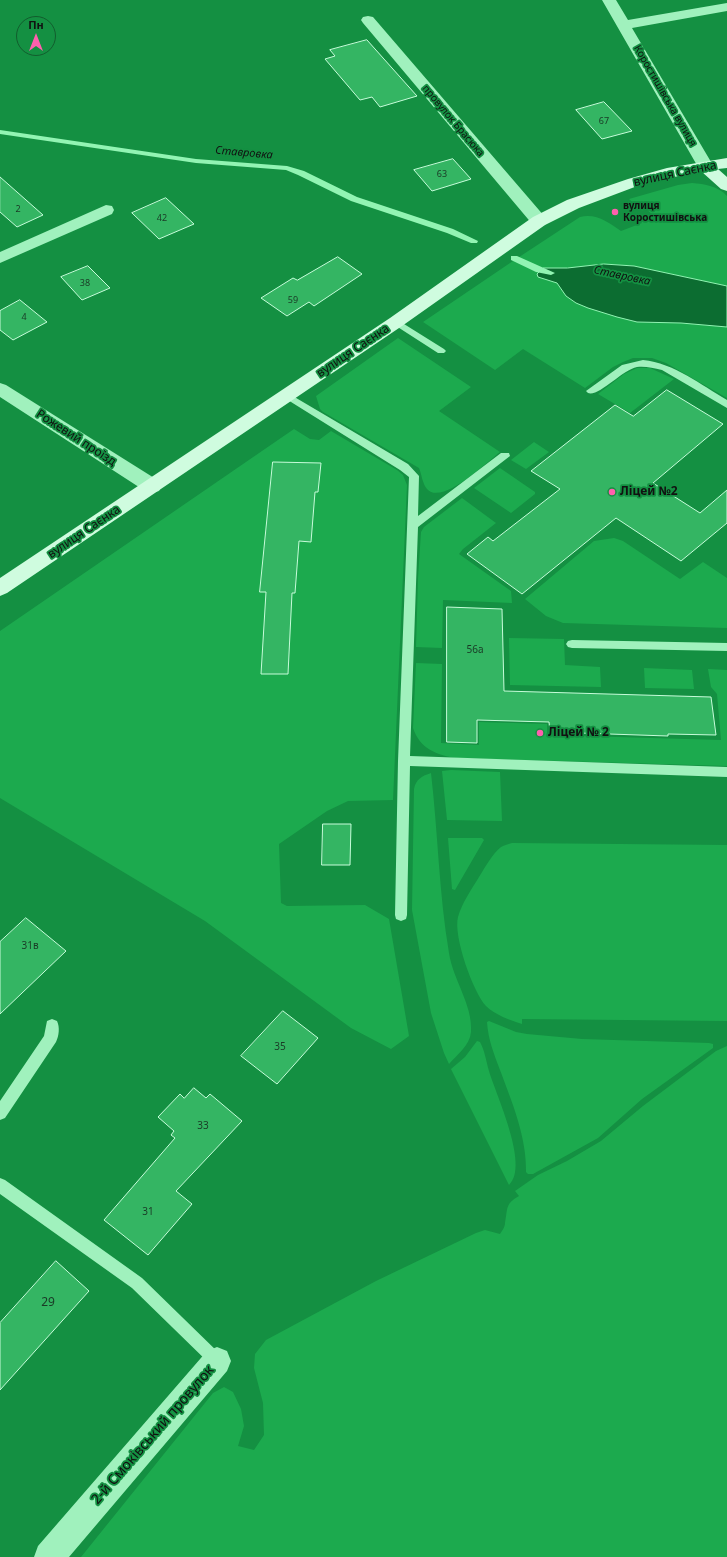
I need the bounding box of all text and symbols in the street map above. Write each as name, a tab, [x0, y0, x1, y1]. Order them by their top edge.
north arrow	[16, 16, 56, 56]
text: Пн	[28, 17, 44, 32]
street label: Коростишівська вулиця	[631, 43, 699, 149]
street label: провулок Брасюка	[420, 83, 486, 159]
house number: 67	[599, 116, 609, 126]
water label: Ставровка	[215, 144, 273, 162]
street label: вулиця Саєнка	[632, 158, 718, 190]
house number: 63	[437, 169, 447, 179]
place label: вулиця Коростишівська	[623, 200, 707, 224]
house number: 2	[15, 204, 21, 214]
marker: вулиця Коростишівська	[610, 207, 620, 217]
house number: 42	[157, 213, 167, 223]
water label: Ставровка	[592, 264, 652, 288]
house number: 38	[80, 278, 90, 288]
house number: 59	[288, 295, 298, 305]
house number: 4	[21, 312, 27, 322]
street label: вулиця Саєнка	[314, 321, 392, 381]
street label: Рожевий проїзд	[33, 407, 119, 469]
place label: Ліцей №2	[620, 485, 678, 499]
marker: Ліцей №2	[607, 487, 617, 497]
street label: вулиця Саєнка	[45, 502, 123, 562]
house number: 56а	[467, 644, 483, 656]
place label: Ліцей № 2	[548, 726, 609, 740]
marker: Ліцей № 2	[535, 728, 545, 738]
house number: 31в	[21, 940, 39, 952]
house number: 35	[274, 1041, 286, 1053]
house number: 33	[197, 1120, 209, 1132]
house number: 31	[142, 1206, 154, 1218]
house number: 29	[41, 1296, 55, 1310]
street label: 2-й Смоківський провулок	[88, 1362, 218, 1508]

